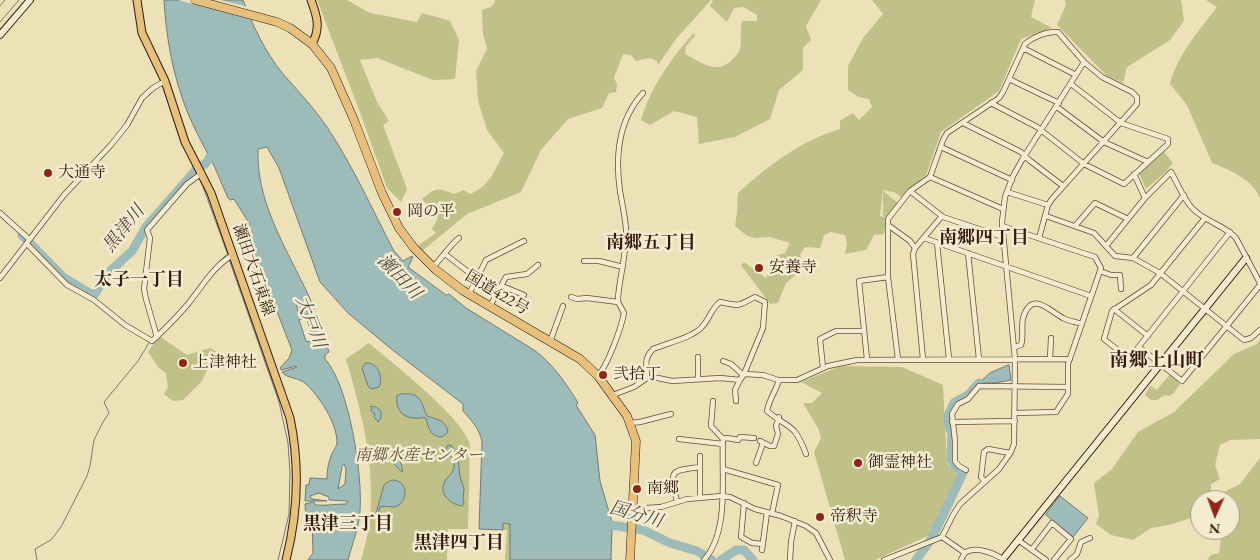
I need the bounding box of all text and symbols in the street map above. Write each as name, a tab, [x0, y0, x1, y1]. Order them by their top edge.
place label: 大通寺	[58, 163, 106, 183]
marker: 大通寺	[42, 167, 54, 179]
water label: 黒津川	[99, 201, 149, 257]
place label: 岡の平	[407, 202, 455, 222]
marker: 岡の平	[391, 206, 403, 218]
street label: 瀬田大石東線	[228, 221, 278, 319]
district label: 南郷四丁目	[939, 227, 1029, 249]
district label: 南郷五丁目	[606, 232, 696, 254]
water label: 瀬田川	[372, 250, 426, 304]
place label: 安養寺	[769, 258, 817, 278]
marker: 安養寺	[753, 262, 765, 274]
street label: 国道422号	[462, 266, 532, 320]
district label: 太子一丁目	[94, 269, 184, 291]
water label: 大戸川	[290, 293, 330, 351]
district label: 南郷上山町	[1110, 350, 1204, 372]
place label: 上津神社	[193, 353, 257, 373]
marker: 上津神社	[177, 357, 189, 369]
place label: 弐拾丁	[613, 365, 661, 385]
marker: 弐拾丁	[597, 369, 609, 381]
park label: 南郷水産センター	[355, 446, 483, 466]
place label: 御霊神社	[868, 453, 932, 473]
marker: 御霊神社	[852, 457, 864, 469]
place label: 南郷	[647, 479, 679, 499]
marker: 南郷	[631, 483, 643, 495]
north arrow	[1190, 490, 1240, 540]
water label: 国分川	[607, 497, 665, 533]
place label: 帝釈寺	[830, 507, 878, 527]
marker: 帝釈寺	[814, 511, 826, 523]
district label: 黒津三丁目	[303, 513, 393, 535]
text: N	[1209, 520, 1220, 538]
district label: 黒津四丁目	[414, 532, 504, 554]

